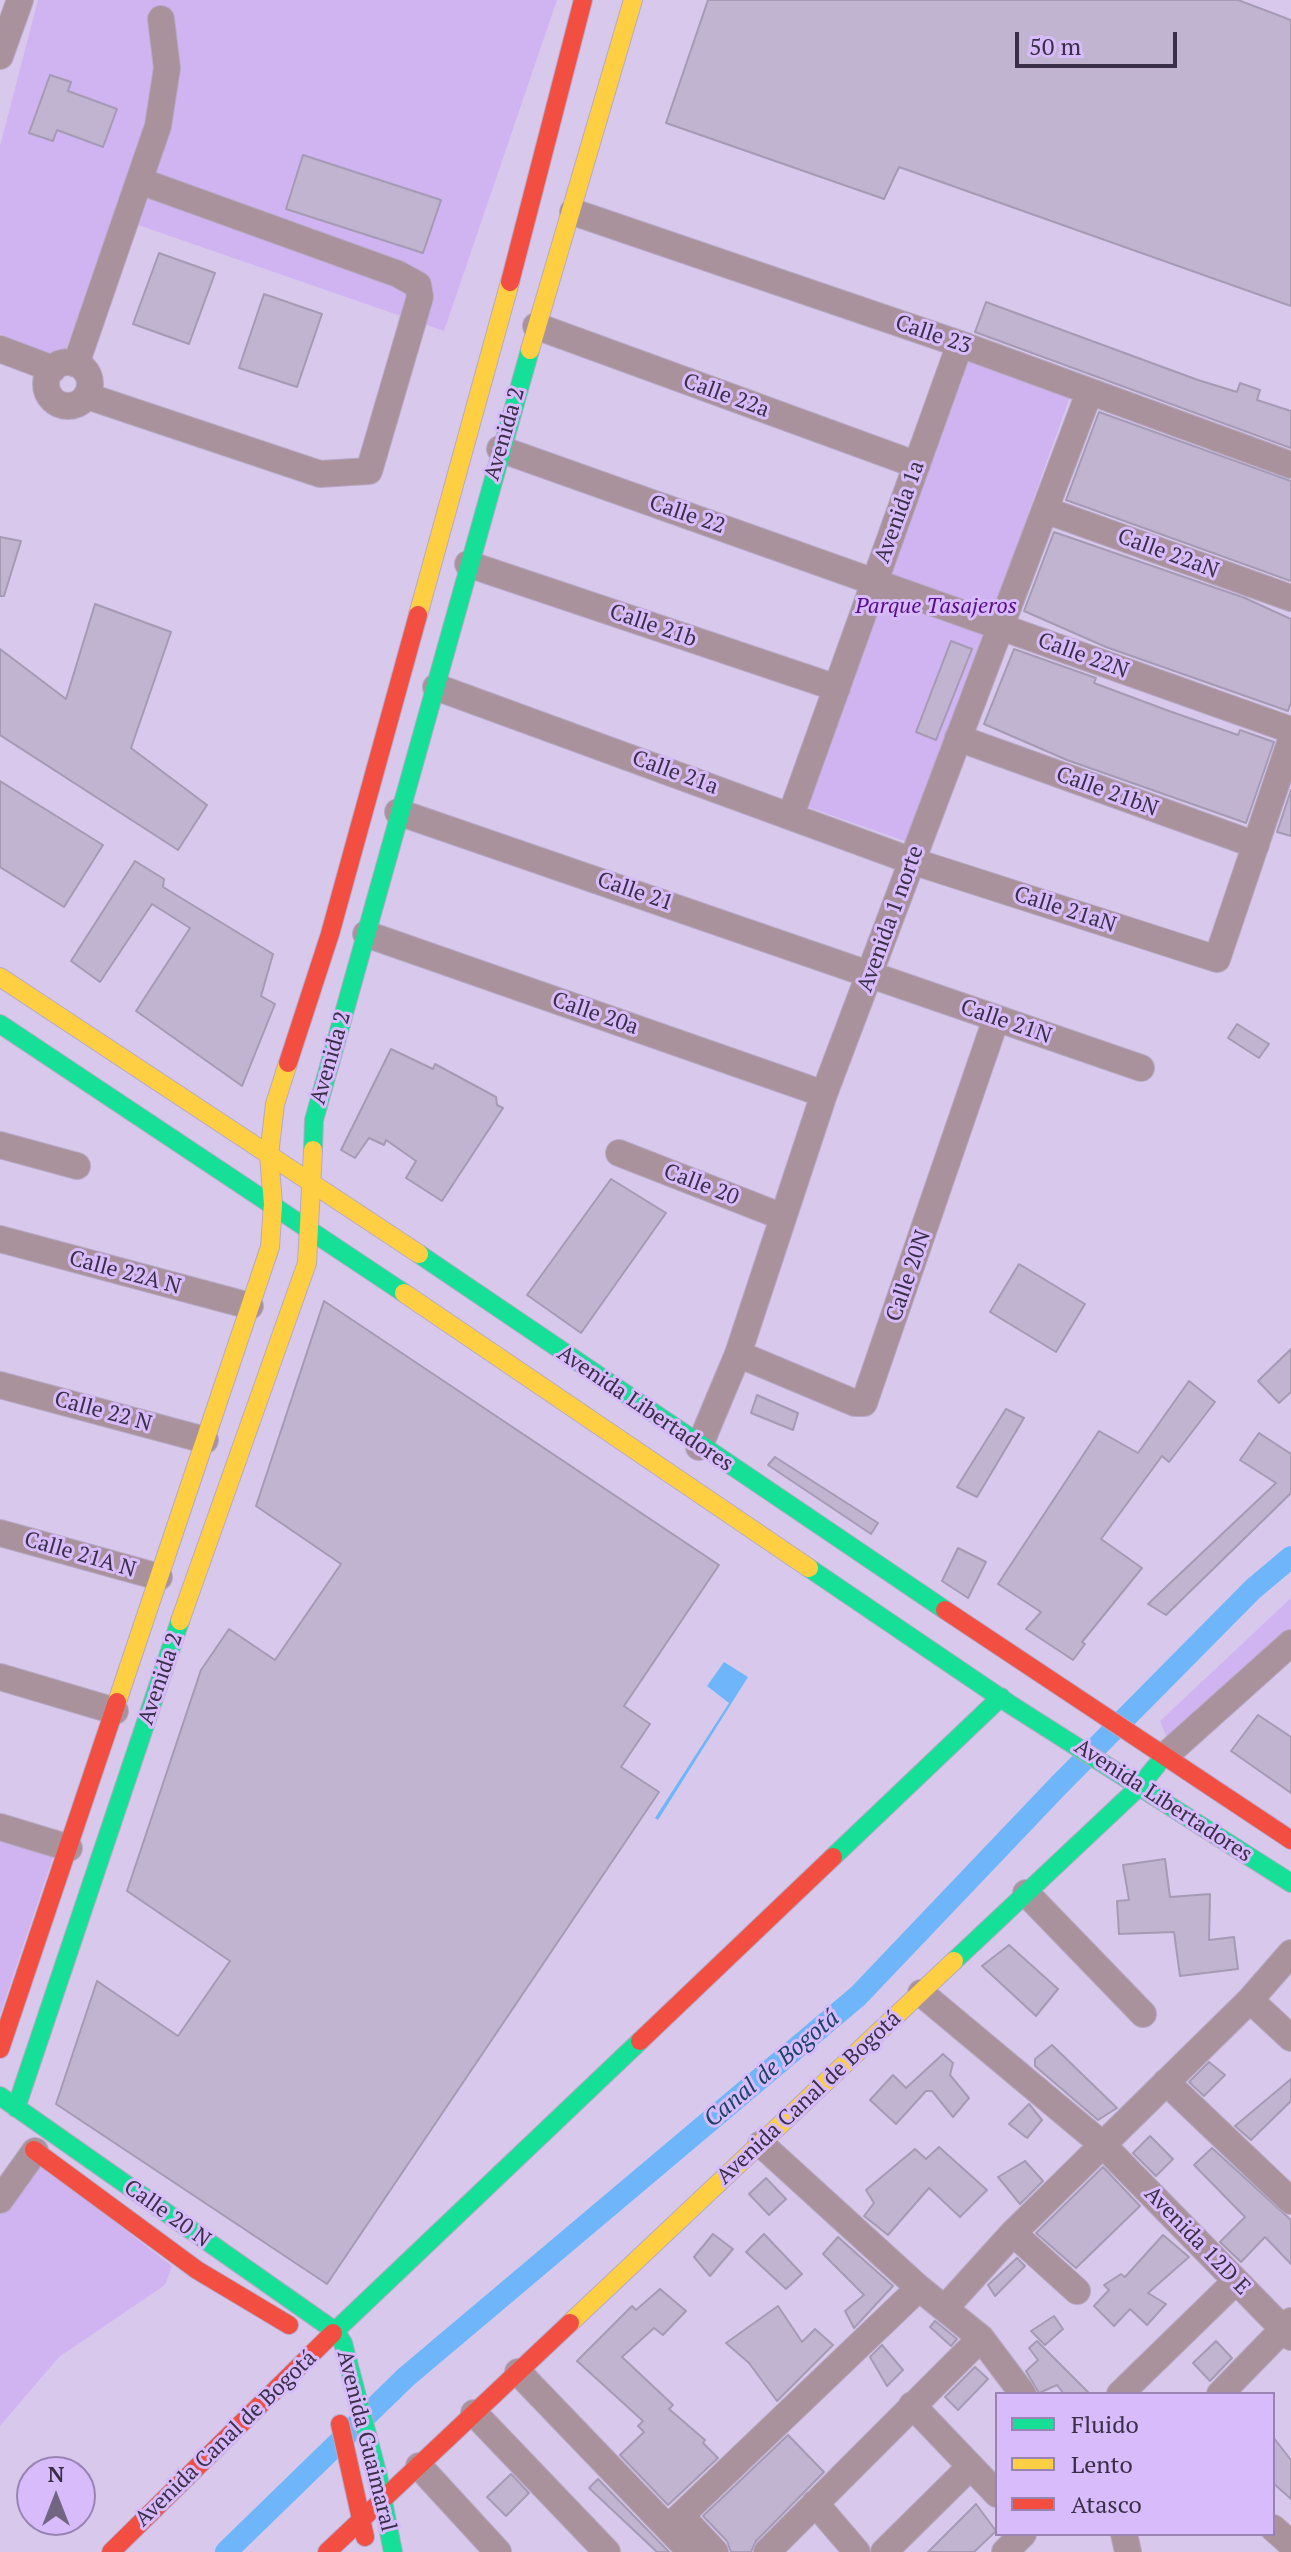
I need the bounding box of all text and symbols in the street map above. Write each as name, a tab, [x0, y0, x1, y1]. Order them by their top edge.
scale bar	[1019, 16, 1181, 66]
text: 50 m	[1029, 30, 1081, 62]
street label: Calle 23	[892, 310, 974, 360]
street label: Calle 22a	[679, 368, 773, 424]
street label: Avenida 2	[479, 385, 531, 483]
street label: Avenida 1a	[869, 457, 931, 567]
street label: Calle 22	[646, 490, 728, 540]
street label: Calle 22aN	[1114, 524, 1222, 584]
park label: Parque Tasajeros	[855, 594, 1017, 620]
street label: Calle 21b	[606, 599, 700, 653]
street label: Calle 22N	[1034, 627, 1132, 685]
street label: Calle 21a	[628, 745, 722, 801]
street label: Calle 21bN	[1052, 761, 1162, 823]
street label: Avenida 1 norte	[852, 842, 930, 996]
street label: Calle 21	[594, 867, 676, 917]
street label: Calle 21aN	[1011, 881, 1119, 939]
street label: Calle 20a	[548, 987, 642, 1041]
street label: Calle 21N	[957, 994, 1055, 1050]
street label: Avenida 2	[305, 1009, 357, 1107]
street label: Calle 20	[660, 1159, 742, 1211]
street label: Calle 20N	[881, 1227, 937, 1325]
street label: Calle 22A N	[66, 1245, 184, 1301]
street label: Avenida Libertadores	[552, 1340, 738, 1478]
street label: Calle 22 N	[51, 1386, 155, 1438]
street label: Calle 21A N	[21, 1526, 139, 1584]
street label: Avenida 2	[133, 1630, 189, 1728]
street label: Avenida Libertadores	[1069, 1734, 1257, 1868]
water label: Canal de Bogotá	[699, 2004, 845, 2134]
street label: Avenida Canal de Bogotá	[711, 2006, 907, 2190]
street label: Calle 20 N	[119, 2175, 215, 2253]
street label: Avenida 12D E	[1139, 2181, 1255, 2301]
street label: Avenida Canal de Bogotá	[130, 2345, 322, 2533]
street label: Avenida Guaimaral	[331, 2348, 401, 2534]
legend	[995, 2392, 1275, 2536]
text: Fluido	[1071, 2408, 1139, 2440]
text: Lento	[1071, 2448, 1133, 2480]
north arrow	[16, 2456, 96, 2536]
text: N	[48, 2459, 64, 2488]
text: Atasco	[1071, 2488, 1142, 2520]

